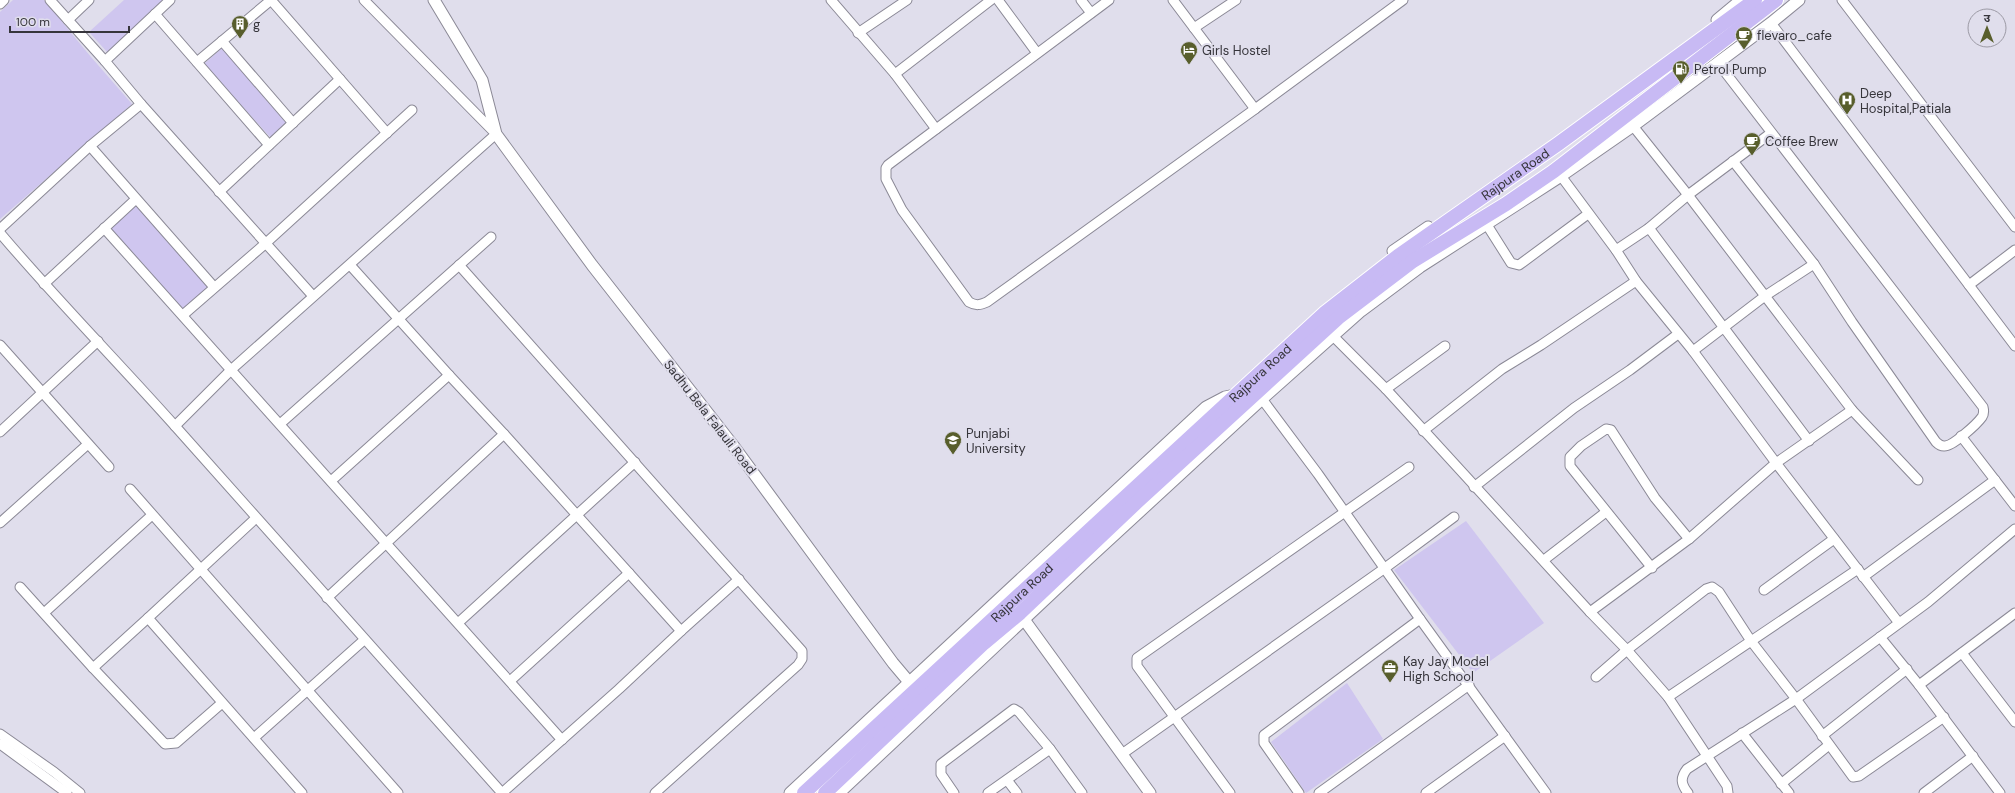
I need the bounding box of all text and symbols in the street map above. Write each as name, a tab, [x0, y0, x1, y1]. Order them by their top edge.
scale bar	[10, 8, 129, 34]
north arrow	[1967, 8, 2007, 48]
text: उ	[1984, 11, 1991, 25]
text: 100 m	[16, 14, 50, 30]
building icon: g	[230, 14, 250, 39]
place label: g	[253, 16, 260, 33]
cafe icon: flevaro_cafe	[1734, 25, 1754, 50]
place label: flevaro_cafe	[1757, 27, 1832, 44]
hotel icon: Girls Hostel	[1179, 40, 1199, 65]
place label: Girls Hostel	[1202, 42, 1271, 59]
fuel station icon: Petrol Pump	[1671, 59, 1691, 84]
place label: Petrol Pump	[1694, 61, 1767, 78]
place label: Deep Hospital,Patiala	[1860, 85, 1951, 117]
hospital icon: Deep Hospital,Patiala	[1837, 90, 1857, 115]
cafe icon: Coffee Brew	[1742, 131, 1762, 156]
place label: Coffee Brew	[1765, 133, 1838, 150]
street label: Rajpura Road	[1478, 144, 1552, 204]
street label: Rajpura Road	[1225, 340, 1295, 406]
street label: Sadhu Bela Falauli Road	[660, 356, 760, 478]
place label: Punjabi University	[966, 425, 1026, 457]
school or university icon: Punjabi University	[943, 430, 963, 455]
street label: Rajpura Road	[987, 559, 1057, 625]
place label: Kay Jay Model High School	[1403, 653, 1489, 685]
office icon: Kay Jay Model High School	[1380, 658, 1400, 683]

